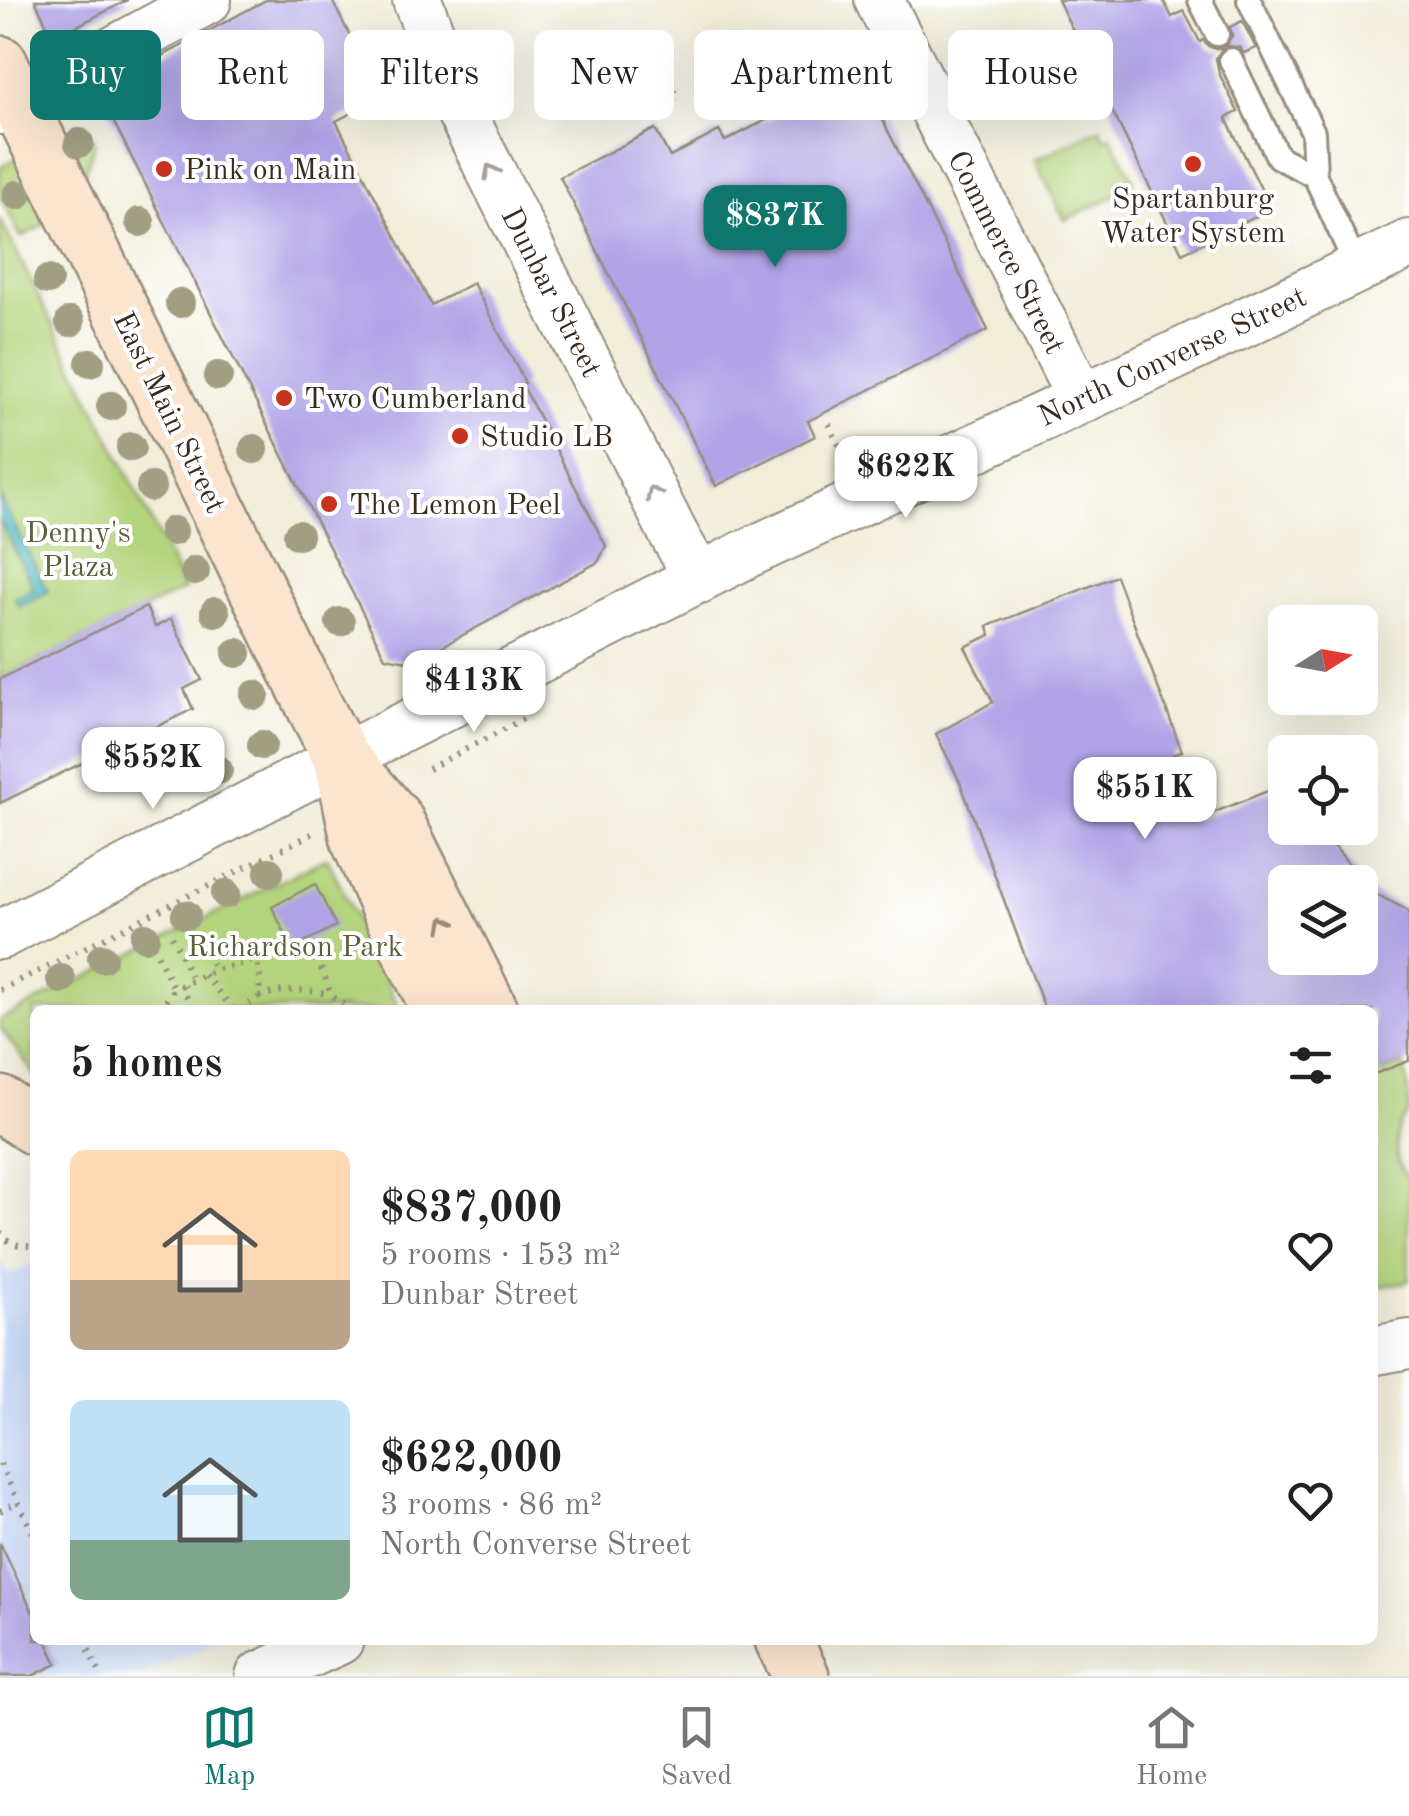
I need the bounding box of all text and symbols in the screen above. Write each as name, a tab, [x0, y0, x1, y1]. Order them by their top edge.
chip: Buy	[30, 30, 161, 120]
chip: Rent	[181, 30, 324, 120]
chip: Filters	[344, 30, 514, 120]
chip: New	[534, 30, 674, 120]
chip: Apartment	[694, 30, 928, 120]
chip: House	[948, 30, 1113, 120]
street label: Commerce Street	[941, 147, 1069, 359]
marker: Spartanburg Water System	[1182, 153, 1204, 175]
place label: Pink on Main	[184, 156, 356, 186]
marker: Pink on Main	[153, 158, 175, 180]
one-way arrow	[484, 164, 503, 182]
pin: $837K	[705, 185, 845, 270]
place label: Spartanburg Water System	[1100, 185, 1286, 249]
text: $837K	[726, 201, 824, 233]
street label: Dunbar Street	[495, 203, 606, 383]
street label: North Converse Street	[1034, 283, 1311, 433]
street label: East Main Street	[107, 308, 230, 518]
place label: Two Cumberland	[304, 385, 527, 415]
marker: Two Cumberland	[273, 387, 295, 409]
place label: Studio LB	[480, 423, 613, 453]
marker: Studio LB	[449, 425, 471, 447]
pin: $622K	[836, 436, 976, 521]
text: $622K	[857, 452, 955, 484]
one-way arrow	[646, 485, 665, 503]
place label: The Lemon Peel	[349, 491, 561, 521]
marker: The Lemon Peel	[318, 493, 340, 515]
park label: Denny's Plaza	[25, 519, 131, 583]
north arrow	[1268, 605, 1378, 715]
map controls	[1268, 605, 1378, 975]
pin: $413K	[404, 650, 544, 735]
text: $413K	[425, 666, 523, 698]
pin: $552K	[83, 727, 223, 812]
button: locate	[1268, 735, 1378, 845]
text: $552K	[104, 743, 202, 775]
pin: $551K	[1075, 757, 1215, 842]
text: $551K	[1096, 773, 1194, 805]
button: layers	[1268, 865, 1378, 975]
one-way arrow	[439, 915, 458, 933]
park label: Richardson Park	[187, 933, 403, 963]
icon: filters	[1283, 1038, 1338, 1093]
text: 5 homes	[70, 1044, 222, 1086]
text: $837,000	[380, 1189, 562, 1231]
icon: home	[150, 1190, 270, 1310]
icon: heart	[1283, 1223, 1338, 1278]
text: 5 rooms · 153 m²	[380, 1240, 621, 1272]
text: Dunbar Street	[380, 1280, 578, 1312]
text: $622,000	[380, 1439, 562, 1481]
icon: home	[150, 1440, 270, 1560]
icon: heart	[1283, 1473, 1338, 1528]
text: 3 rooms · 86 m²	[380, 1490, 602, 1522]
text: North Converse Street	[380, 1530, 691, 1562]
tab: Map	[202, 1700, 257, 1795]
tab: Saved	[661, 1700, 732, 1795]
tab: Home	[1136, 1700, 1207, 1795]

